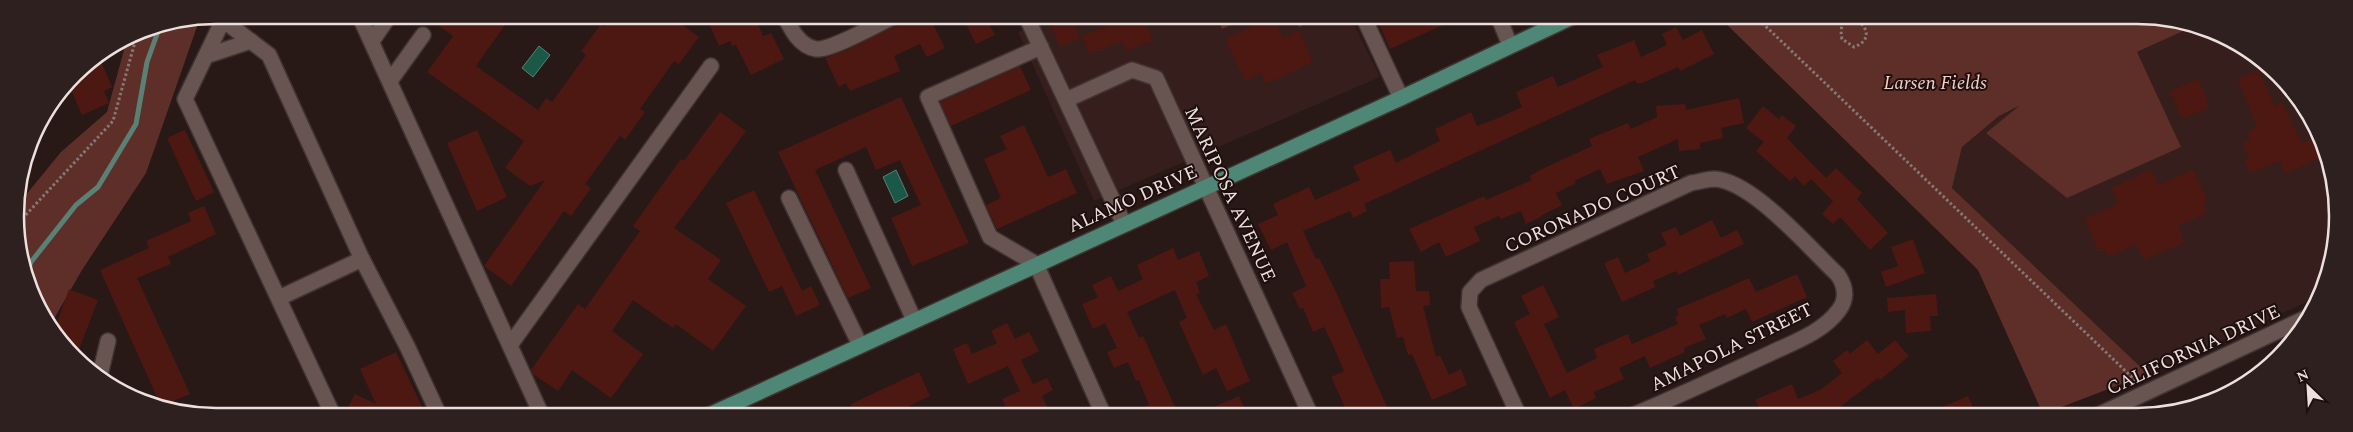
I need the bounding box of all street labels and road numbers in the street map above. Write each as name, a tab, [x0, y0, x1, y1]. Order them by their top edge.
street label: MARIPOSA AVENUE	[1176, 102, 1283, 287]
street label: CORONADO COURT	[1500, 157, 1685, 261]
street label: ALAMO DRIVE	[1063, 158, 1202, 241]
street label: AMAPOLA STREET	[1645, 295, 1818, 399]
street label: CALIFORNIA DRIVE	[2102, 297, 2285, 403]

